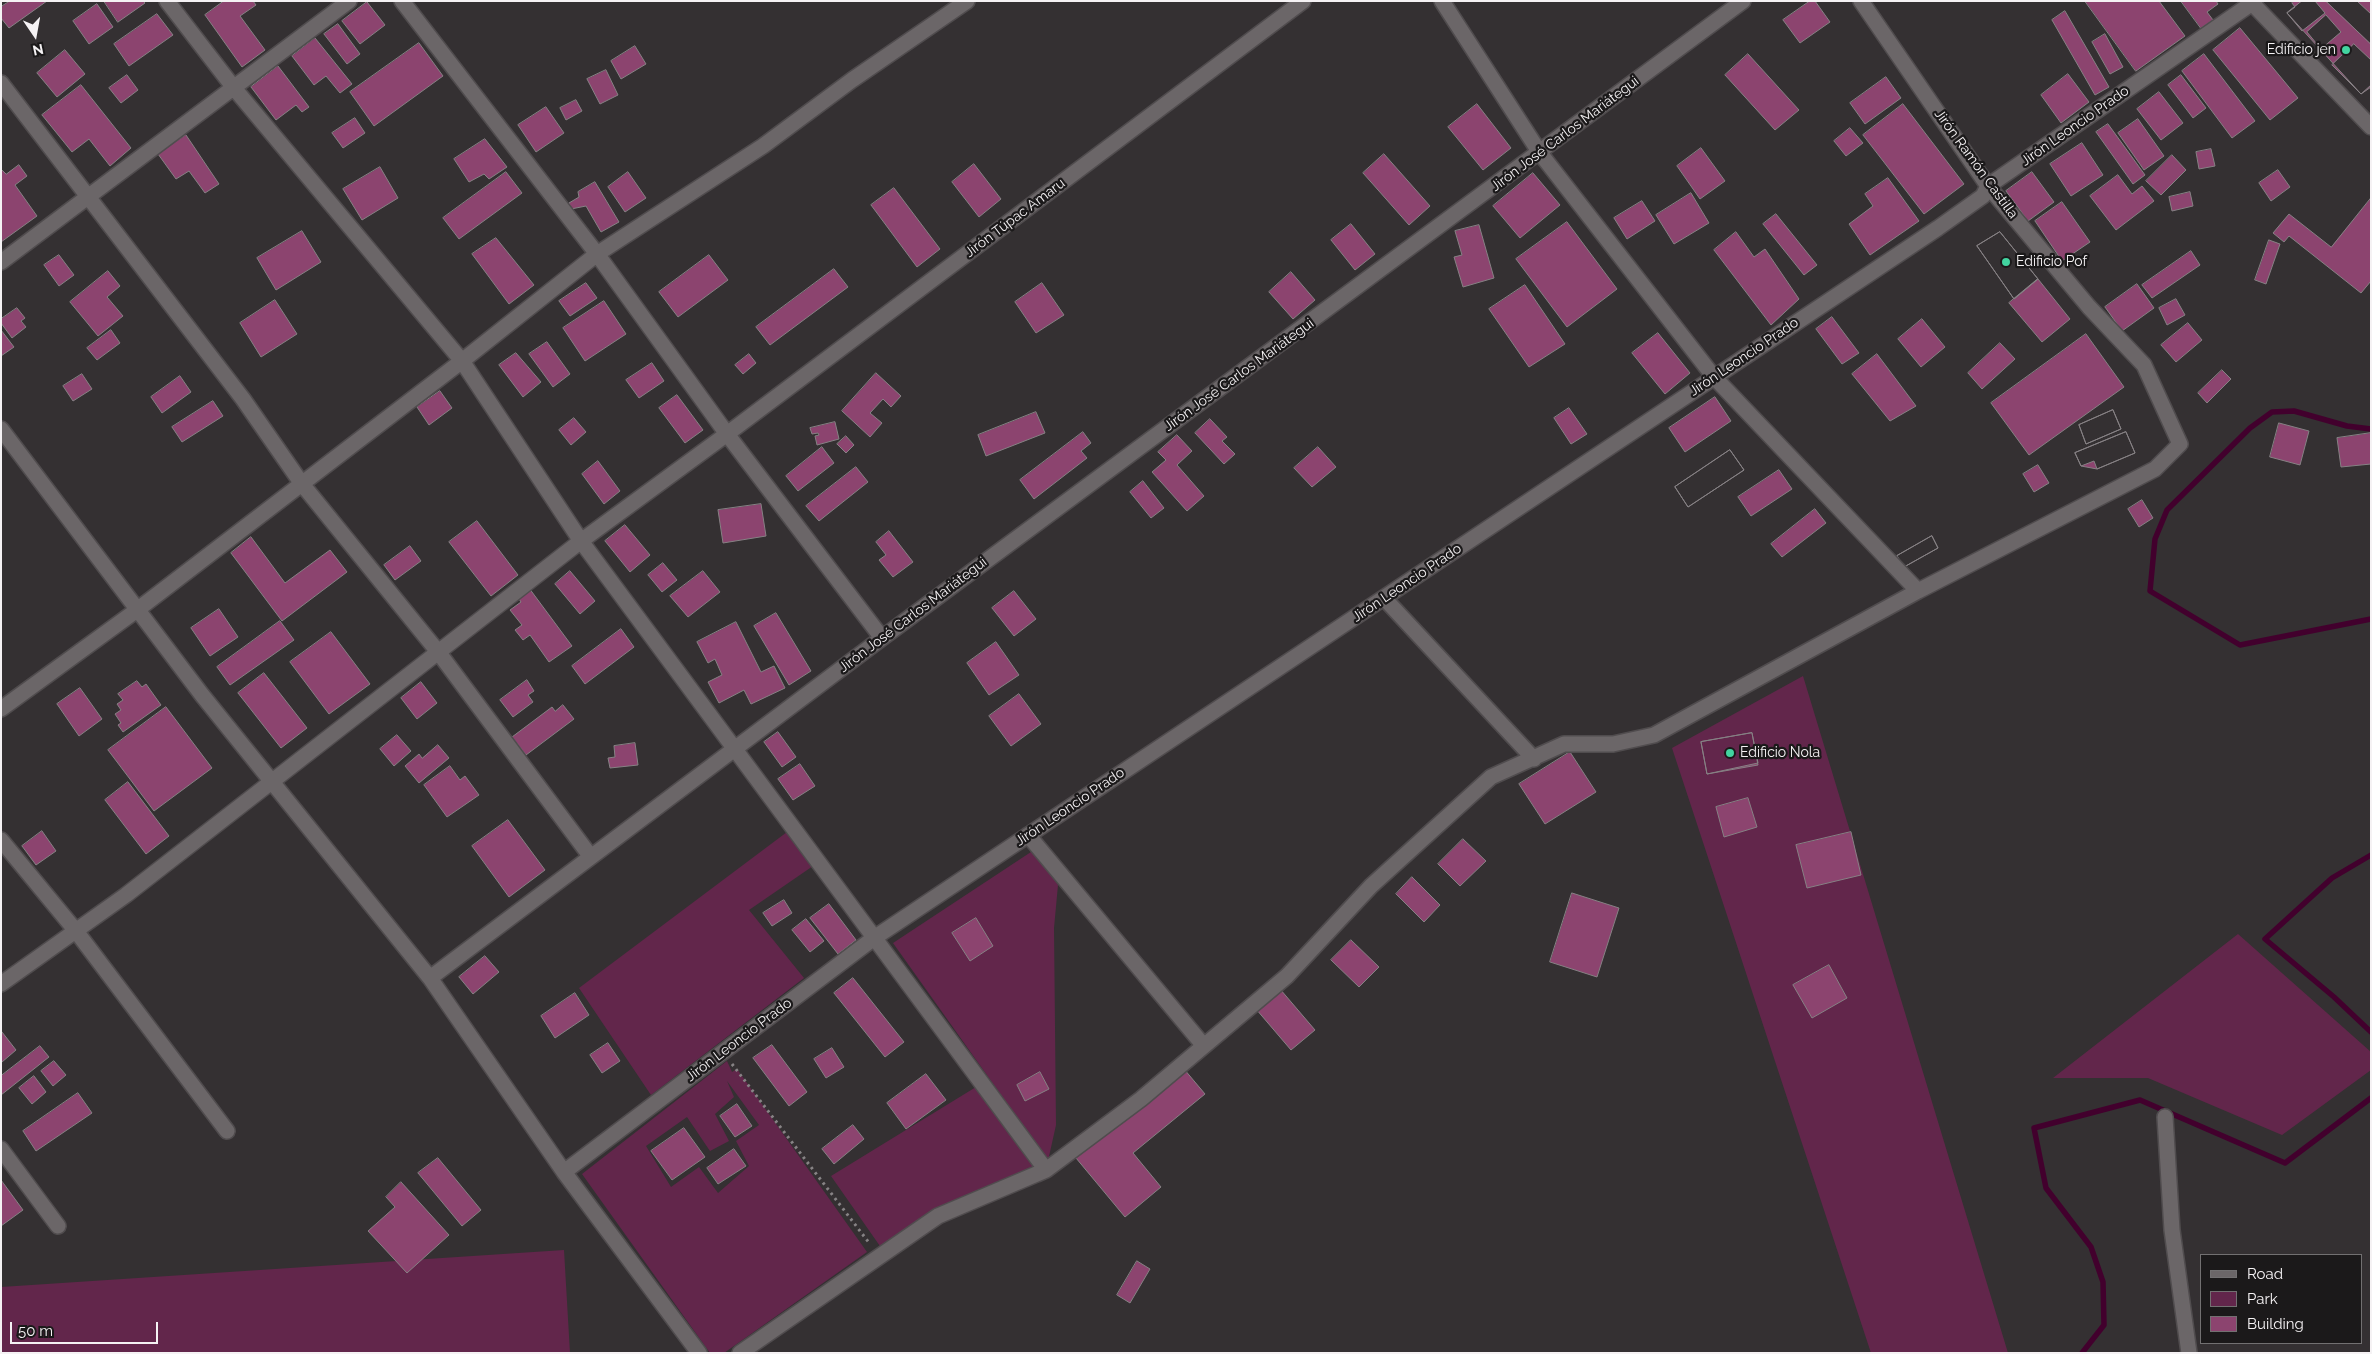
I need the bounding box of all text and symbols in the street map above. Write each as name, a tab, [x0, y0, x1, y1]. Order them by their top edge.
north arrow	[10, 10, 60, 60]
text: N	[31, 41, 45, 59]
place label: Edificio jen	[2267, 42, 2336, 58]
marker: Edificio jen	[2340, 44, 2352, 56]
street label: Jirón José Carlos Mariátegui	[1488, 73, 1642, 195]
street label: Jirón Leoncio Prado	[2018, 82, 2132, 170]
street label: Jirón Ramón Castilla	[1931, 106, 2021, 222]
street label: Jirón Túpac Amaru	[962, 175, 1068, 261]
place label: Edificio Pof	[2016, 254, 2087, 270]
marker: Edificio Pof	[2000, 256, 2012, 268]
street label: Jirón Leoncio Prado	[1686, 314, 1802, 400]
street label: Jirón José Carlos Mariátegui	[1161, 315, 1317, 435]
street label: Jirón Leoncio Prado	[1349, 540, 1465, 626]
street label: Jirón José Carlos Mariátegui	[836, 554, 990, 676]
place label: Edificio Nola	[1740, 745, 1820, 761]
marker: Edificio Nola	[1724, 747, 1736, 759]
street label: Jirón Leoncio Prado	[1012, 764, 1128, 850]
street label: Jirón Leoncio Prado	[683, 995, 795, 1085]
legend	[2200, 1254, 2362, 1344]
text: Road	[2247, 1265, 2283, 1283]
text: Park	[2247, 1290, 2278, 1308]
scale bar	[12, 1312, 160, 1344]
text: Building	[2247, 1315, 2304, 1333]
text: 50 m	[18, 1322, 53, 1340]

